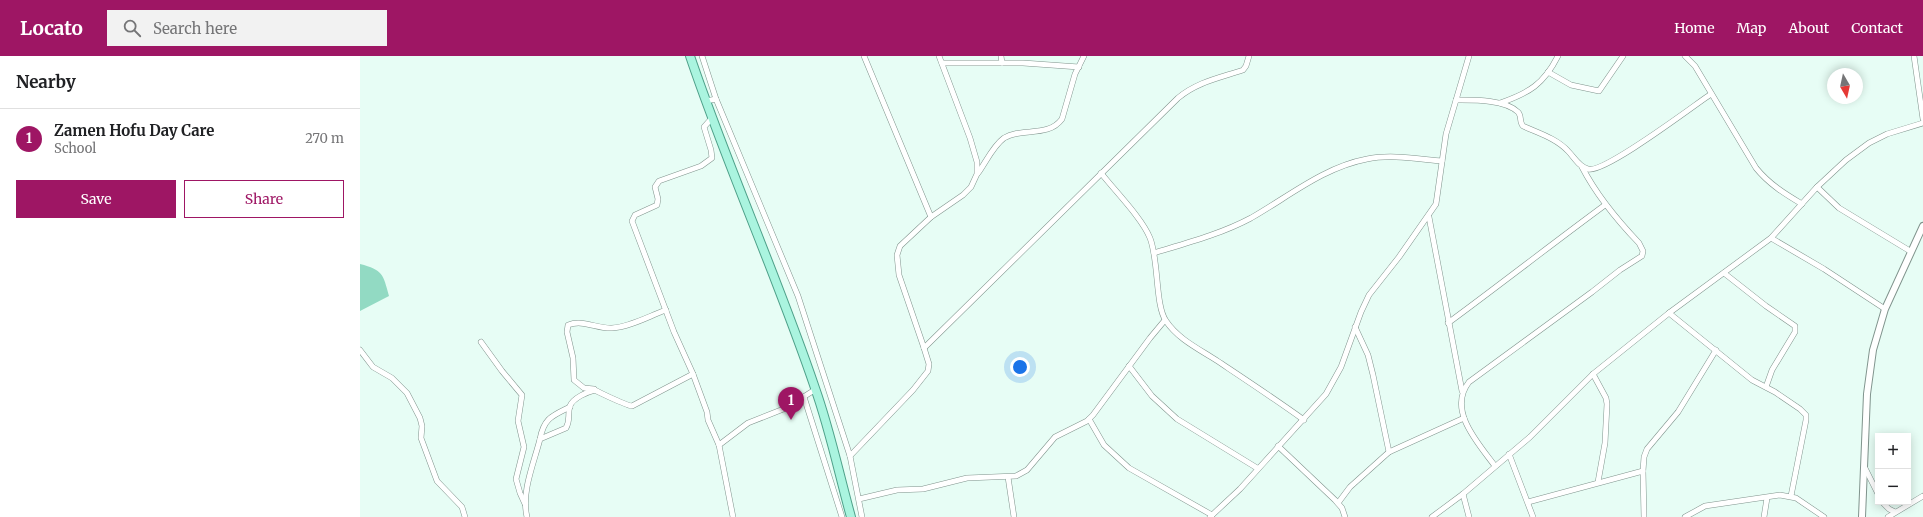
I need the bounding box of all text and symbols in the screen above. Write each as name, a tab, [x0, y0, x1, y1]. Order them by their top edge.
search box	[107, 10, 387, 46]
text: Locato	[20, 16, 83, 40]
icon: search	[121, 17, 143, 39]
text: Search here	[153, 19, 237, 38]
text: Home	[1674, 19, 1715, 37]
text: Map	[1737, 19, 1766, 37]
text: About	[1788, 19, 1829, 37]
text: Contact	[1851, 19, 1903, 37]
north arrow	[1827, 68, 1863, 104]
text: Nearby	[16, 71, 76, 93]
text: Zamen Hofu Day Care	[54, 121, 214, 140]
text: 1	[26, 130, 32, 147]
text: 270 m	[305, 130, 344, 147]
text: School	[54, 140, 96, 157]
button: Save	[16, 180, 176, 218]
button: Share	[184, 180, 344, 218]
your location	[1010, 357, 1030, 377]
pin: 1	[778, 387, 804, 420]
map controls	[1875, 433, 1911, 505]
button: +	[1875, 433, 1911, 469]
button: −	[1875, 469, 1911, 505]

